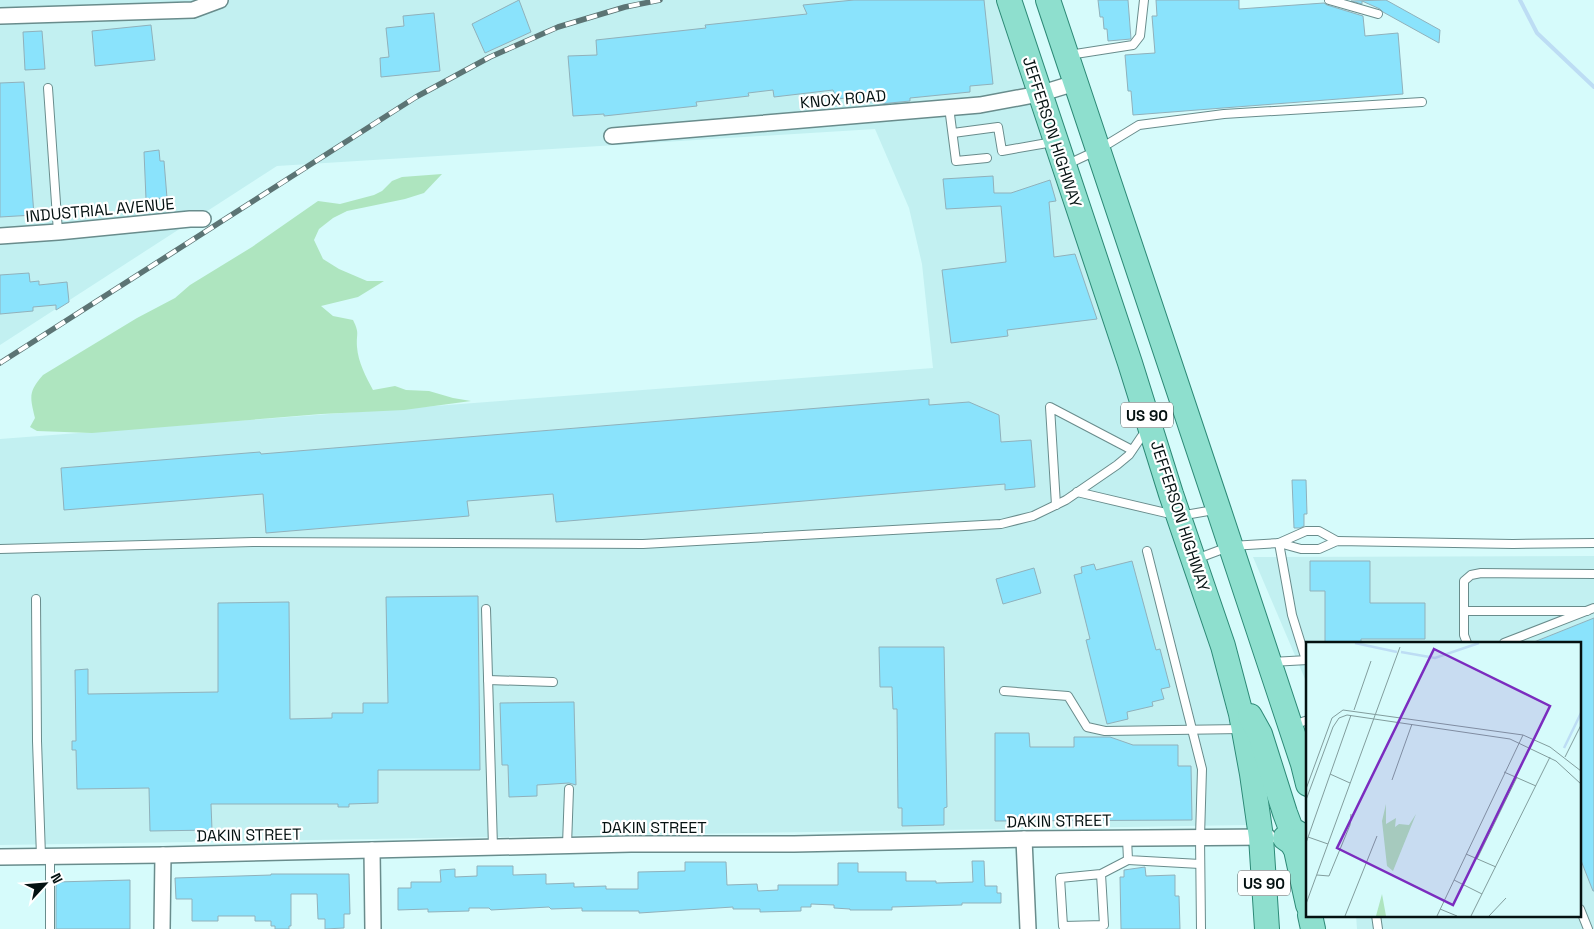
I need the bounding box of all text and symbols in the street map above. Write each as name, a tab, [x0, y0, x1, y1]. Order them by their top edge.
street label: JEFFERSON HIGHWAY	[1018, 54, 1086, 211]
street label: KNOX ROAD	[799, 85, 887, 113]
street label: INDUSTRIAL AVENUE	[25, 193, 175, 227]
road number: US 90	[1121, 402, 1173, 428]
street label: JEFFERSON HIGHWAY	[1146, 438, 1214, 595]
inset map	[1306, 642, 1582, 916]
street label: DAKIN STREET	[1006, 810, 1112, 832]
street label: DAKIN STREET	[601, 817, 707, 838]
street label: DAKIN STREET	[196, 824, 302, 846]
north arrow	[20, 859, 70, 909]
text: N	[47, 870, 67, 886]
road number: US 90	[1238, 870, 1290, 896]

